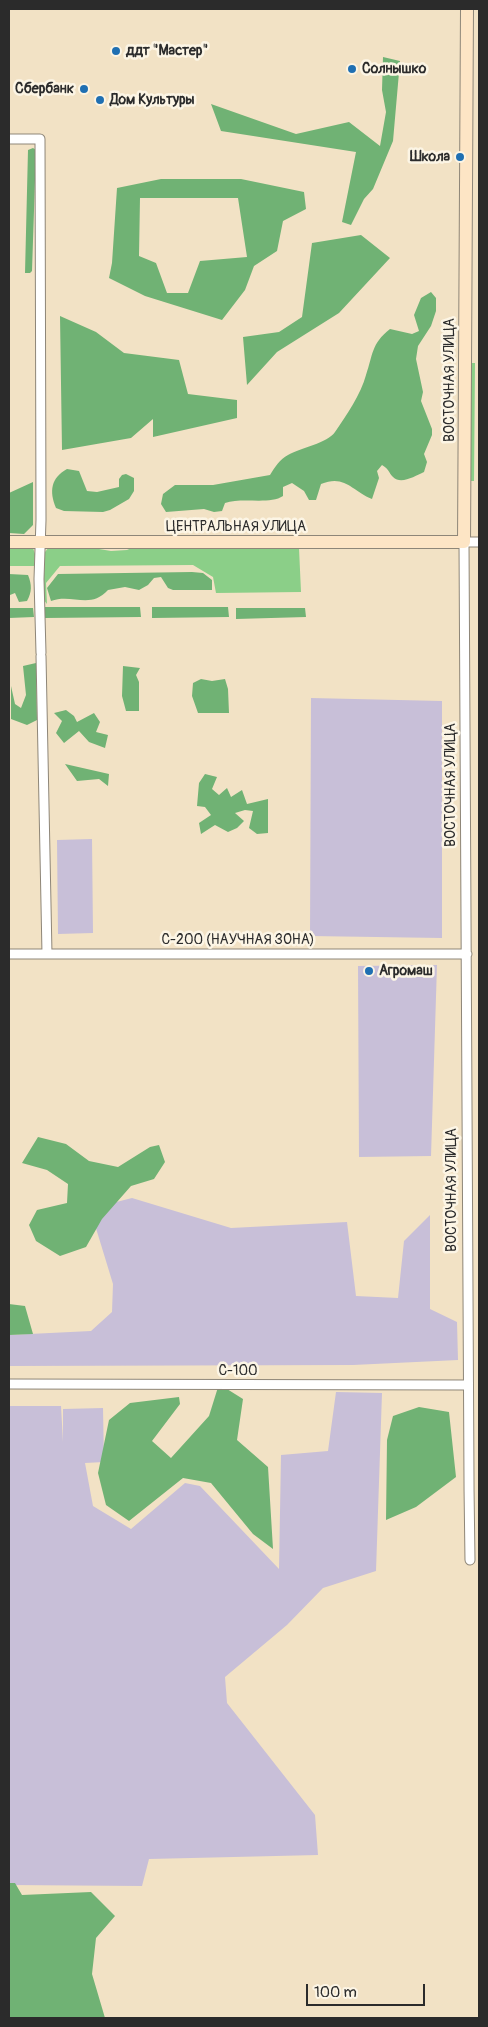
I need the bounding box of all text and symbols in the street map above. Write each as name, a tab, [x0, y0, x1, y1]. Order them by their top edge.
place label: ддт "Мастер"	[126, 43, 208, 59]
marker: ддт "Мастер"	[110, 45, 122, 57]
place label: Солнышко	[362, 61, 426, 77]
marker: Солнышко	[346, 63, 358, 75]
place label: Сбербанк	[15, 81, 74, 97]
marker: Сбербанк	[78, 83, 90, 95]
place label: Дом Культуры	[110, 92, 195, 108]
marker: Дом Культуры	[94, 94, 106, 106]
place label: Школа	[410, 149, 450, 165]
marker: Школа	[454, 151, 466, 163]
street label: ВОСТОЧНАЯ УЛИЦА	[442, 318, 458, 442]
street label: ЦЕНТРАЛЬНАЯ УЛИЦА	[166, 519, 306, 535]
street label: ВОСТОЧНАЯ УЛИЦА	[443, 723, 459, 847]
street label: С-200 (НАУЧНАЯ ЗОНА)	[161, 932, 315, 948]
place label: Агромаш	[379, 963, 433, 979]
marker: Агромаш	[363, 965, 375, 977]
street label: ВОСТОЧНАЯ УЛИЦА	[444, 1128, 460, 1252]
street label: С-100	[218, 1363, 258, 1379]
scale bar	[308, 1974, 427, 2006]
text: 100 m	[314, 1983, 357, 2002]

